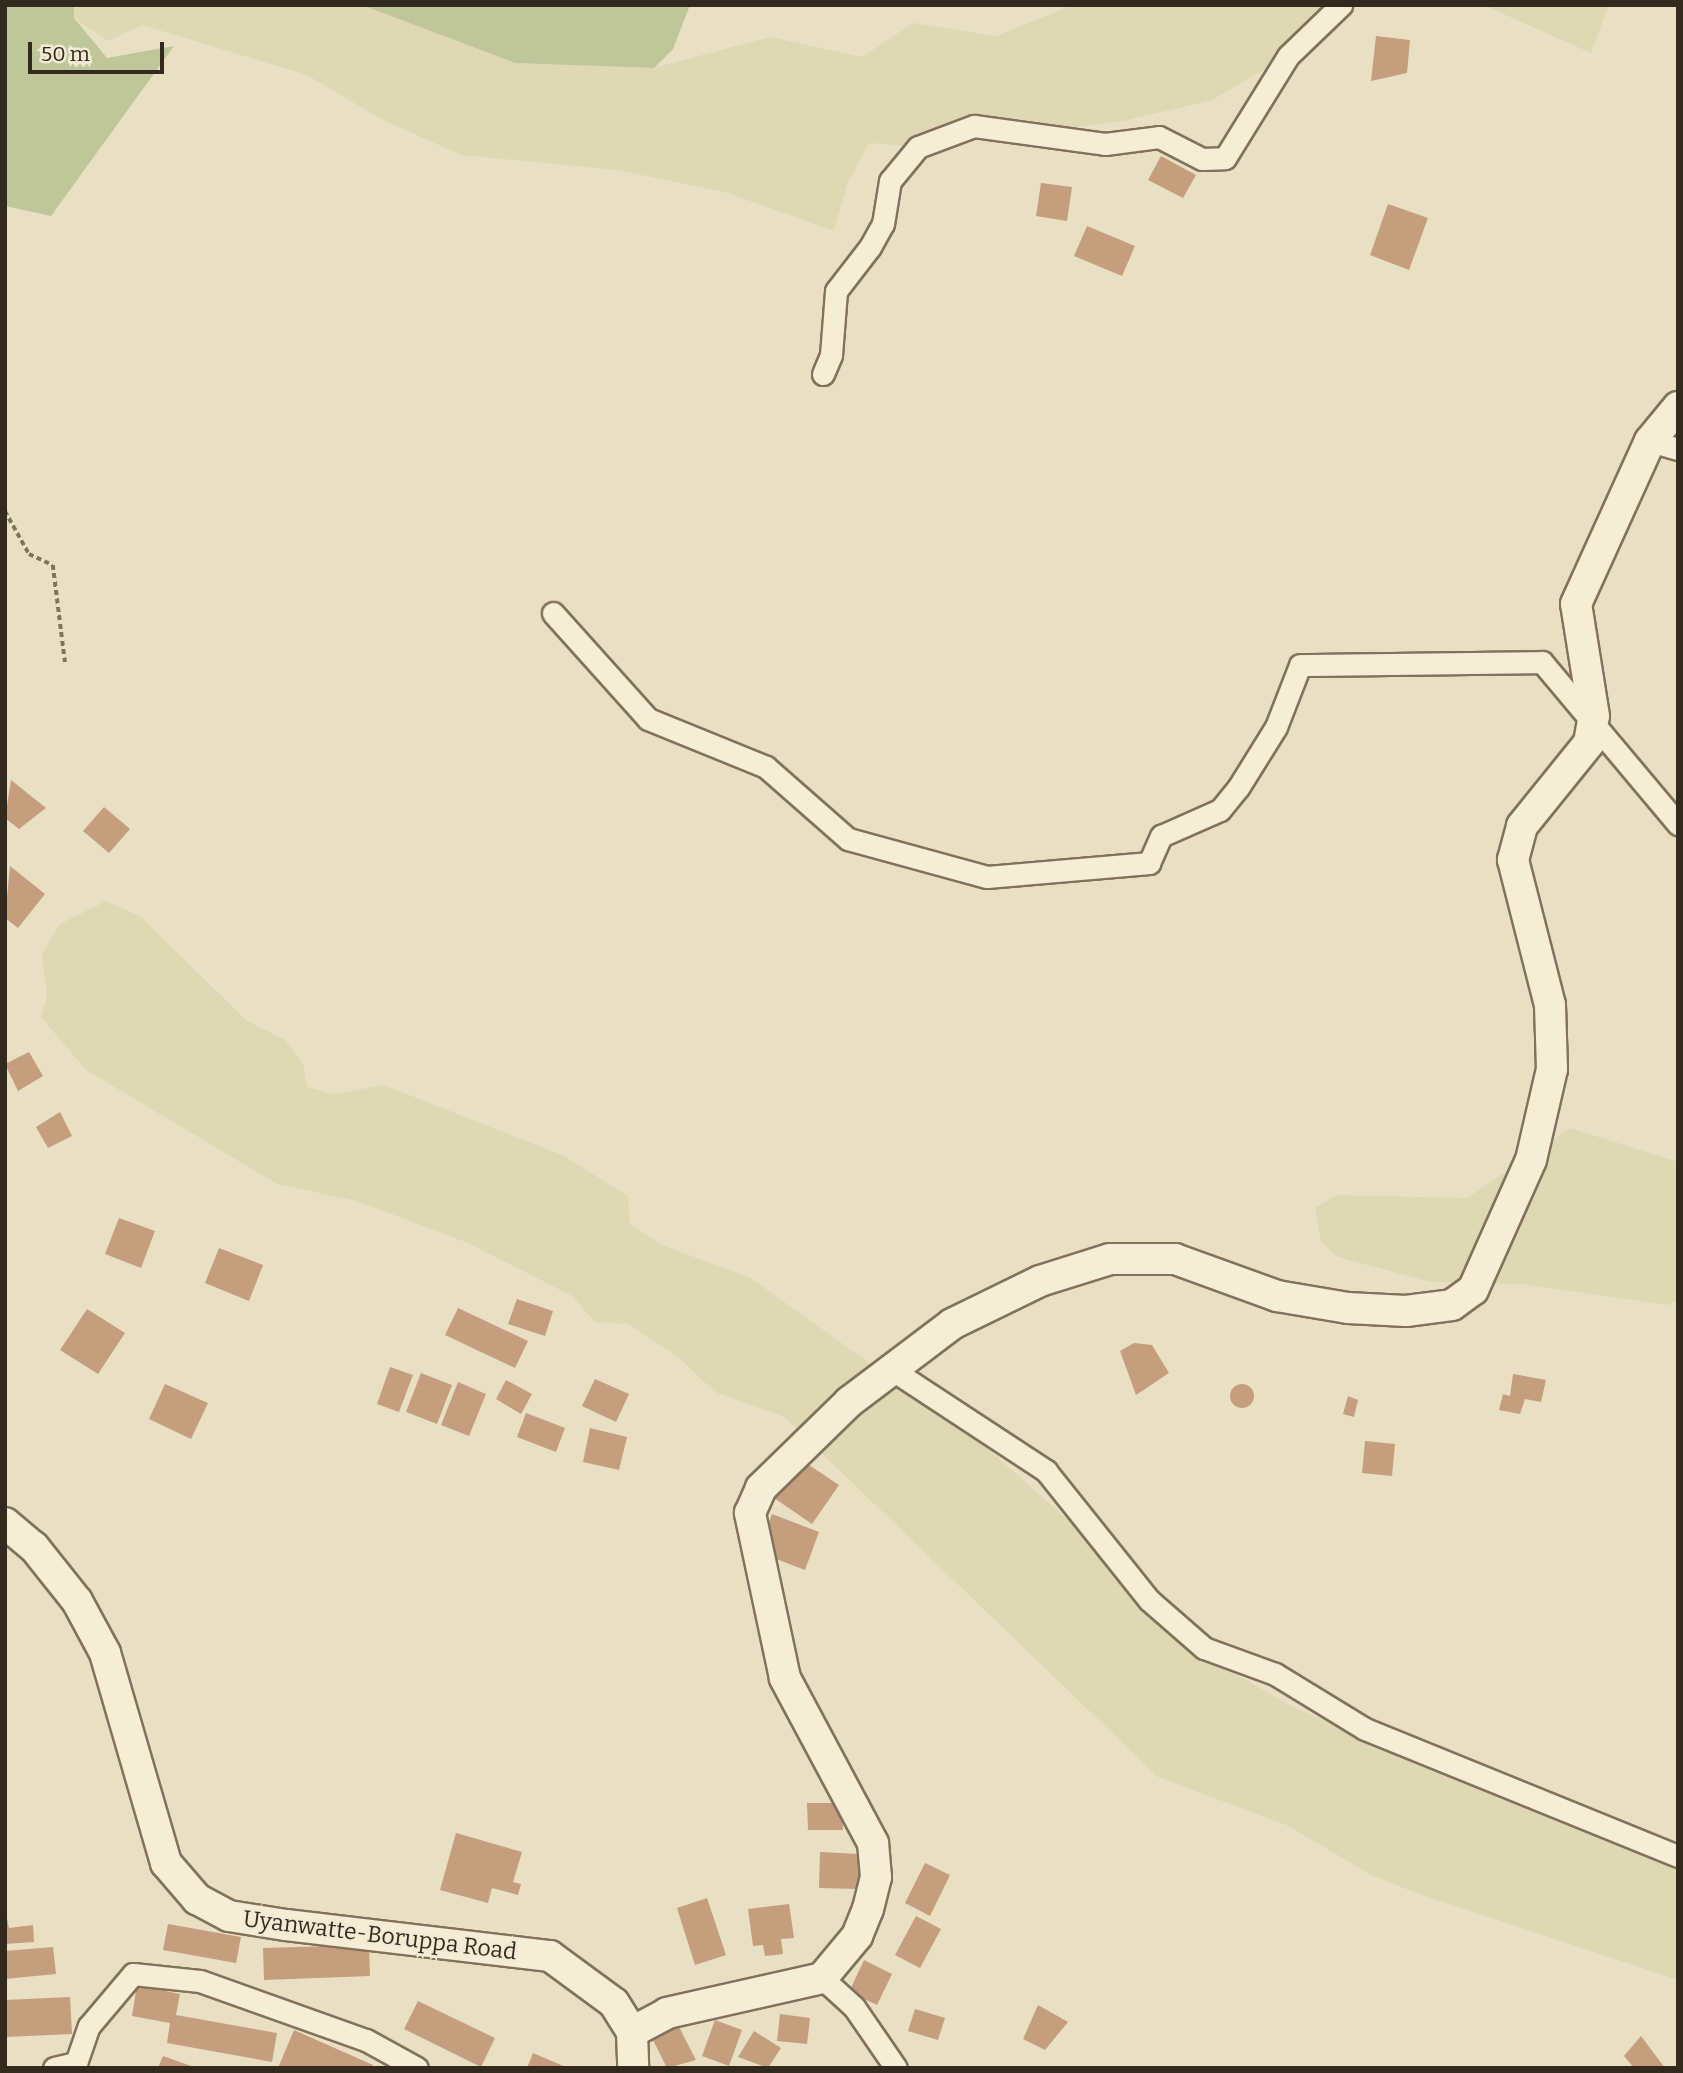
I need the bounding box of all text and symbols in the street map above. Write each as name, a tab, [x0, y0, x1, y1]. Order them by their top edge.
scale bar	[32, 28, 168, 72]
text: 50 m	[41, 41, 90, 67]
street label: Uyanwatte-Boruppa Road	[241, 1905, 519, 1965]

